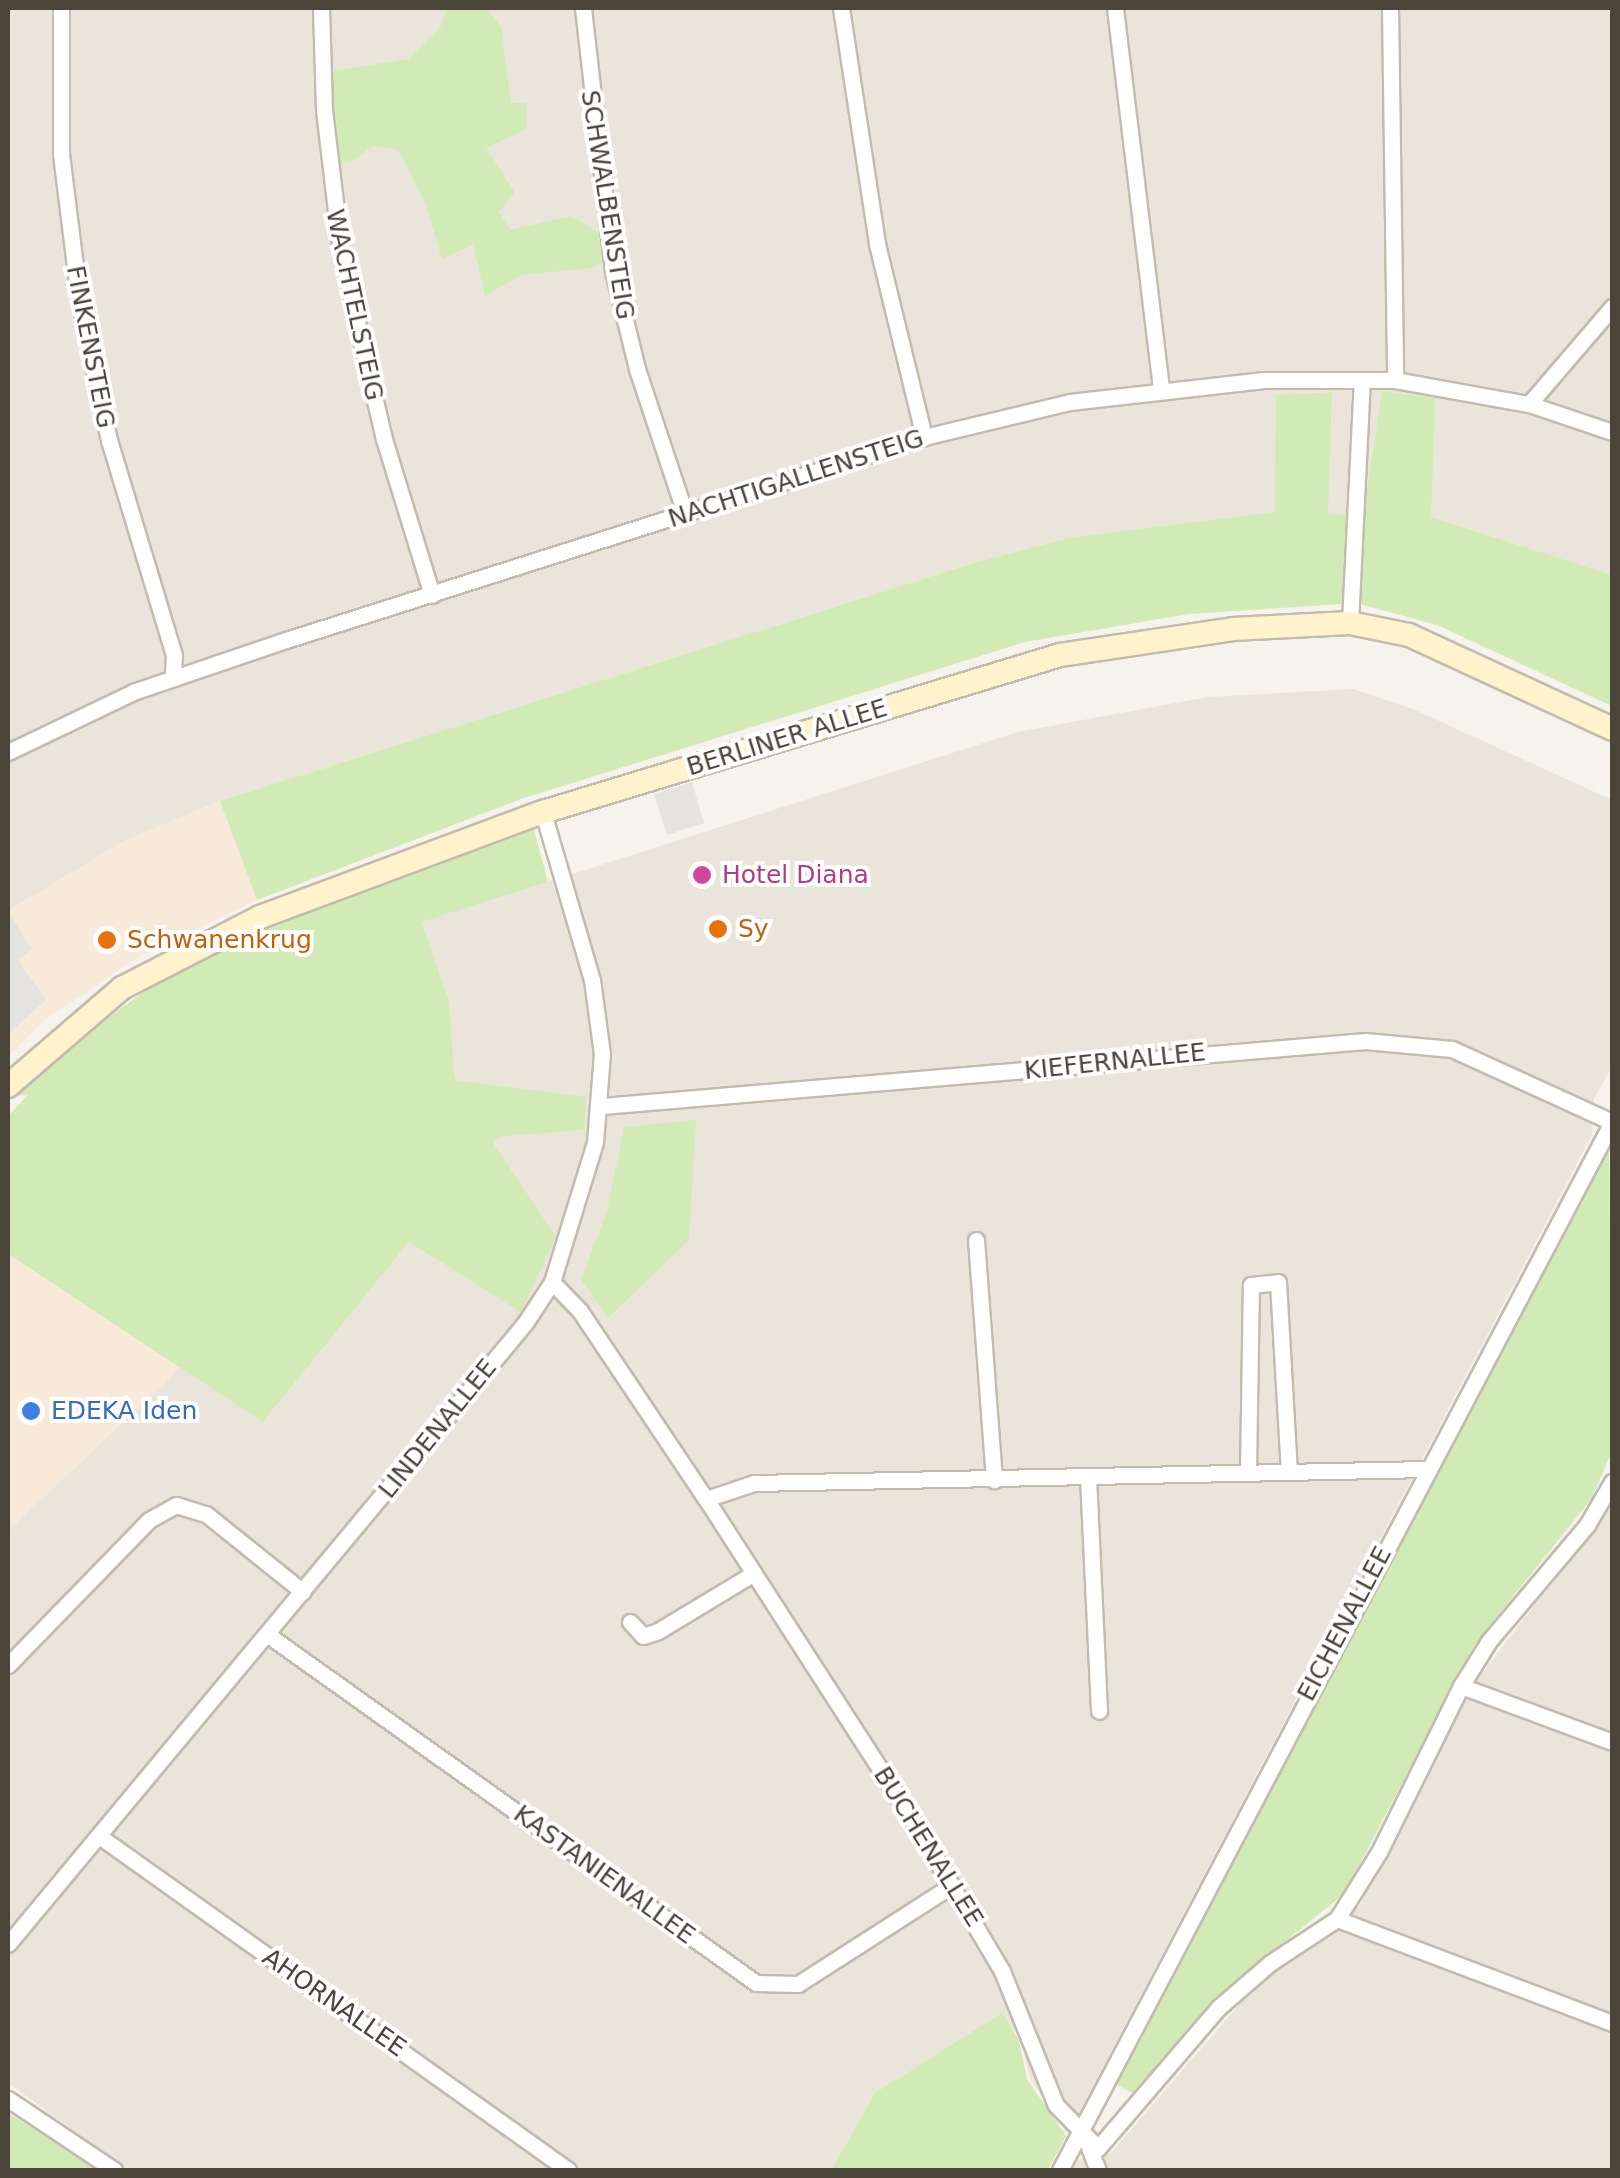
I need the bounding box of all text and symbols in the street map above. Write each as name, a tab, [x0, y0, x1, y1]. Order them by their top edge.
street label: SCHWALBENSTEIG	[574, 88, 640, 322]
street label: WACHTELSTEIG	[319, 207, 389, 403]
street label: FINKENSTEIG	[60, 263, 120, 431]
street label: NACHTIGALLENSTEIG	[665, 424, 927, 534]
street label: BERLINER ALLEE	[683, 693, 891, 783]
place label: Hotel Diana	[722, 860, 869, 890]
marker: Hotel Diana	[691, 864, 713, 886]
place label: Sy	[738, 914, 769, 944]
marker: Sy	[707, 918, 729, 940]
place label: Schwanenkrug	[127, 925, 312, 955]
marker: Schwanenkrug	[96, 929, 118, 951]
street label: KIEFERNALLEE	[1023, 1038, 1207, 1086]
street label: LINDENALLEE	[373, 1353, 503, 1505]
place label: EDEKA Iden	[51, 1396, 197, 1426]
marker: EDEKA Iden	[20, 1400, 42, 1422]
street label: EICHENALLEE	[1292, 1542, 1398, 1706]
street label: BUCHENALLEE	[867, 1762, 989, 1932]
street label: KASTANIENALLEE	[508, 1799, 700, 1951]
street label: AHORNALLEE	[257, 1942, 411, 2064]

